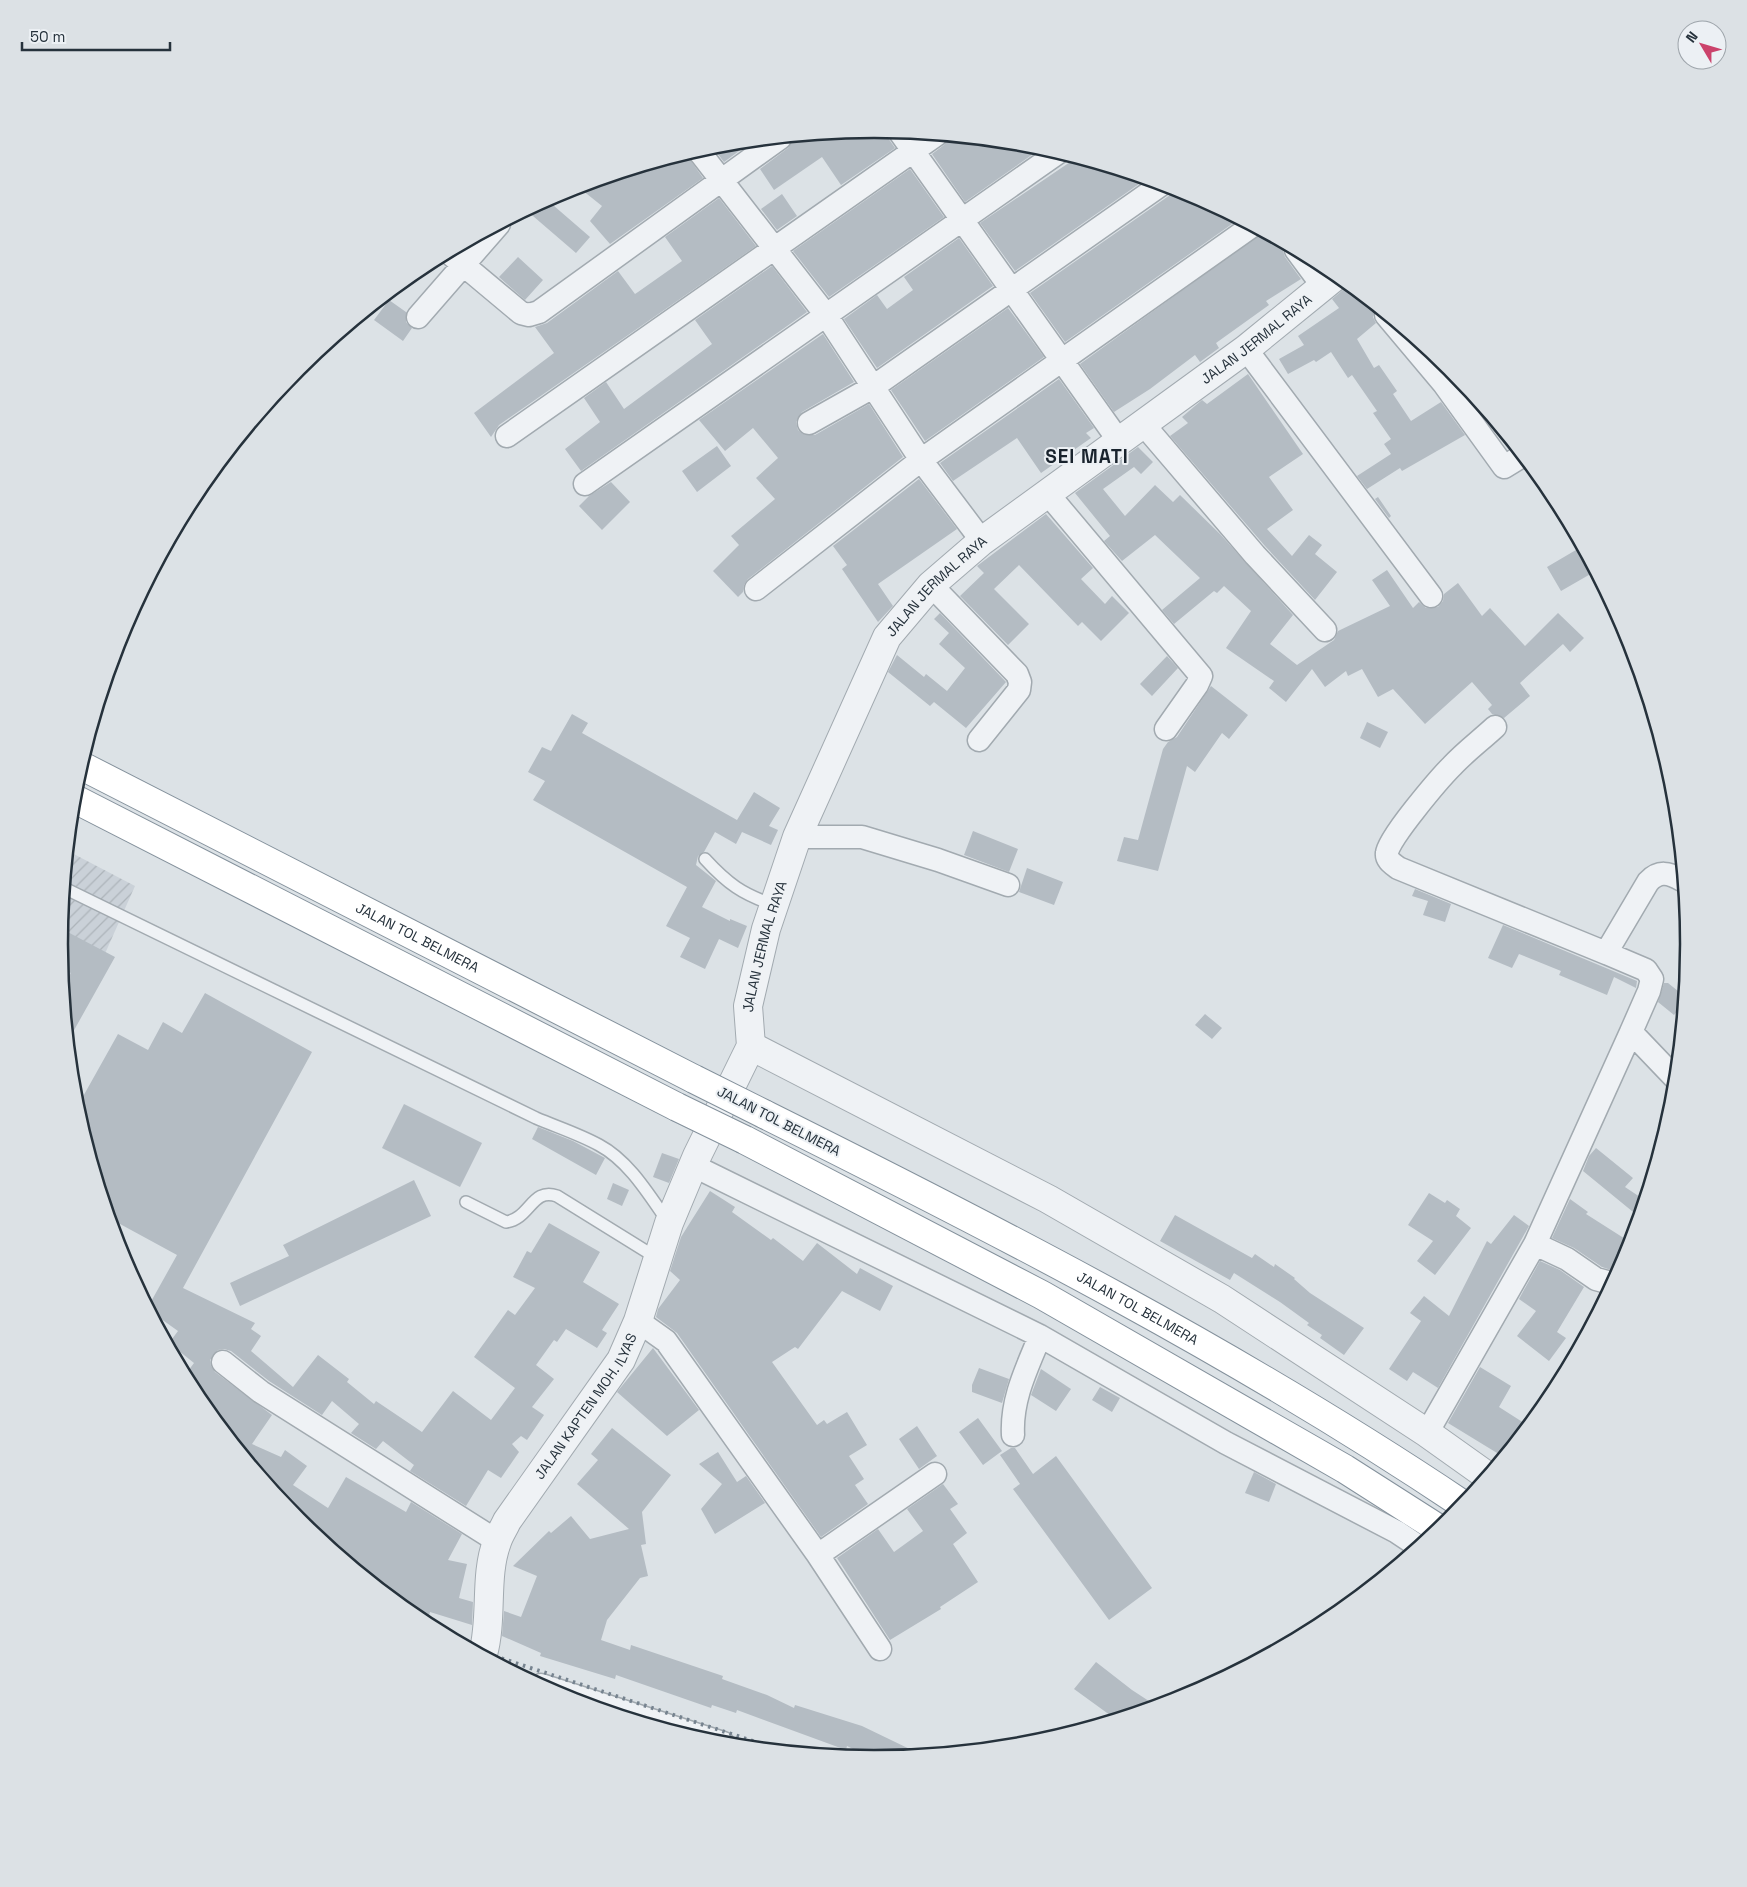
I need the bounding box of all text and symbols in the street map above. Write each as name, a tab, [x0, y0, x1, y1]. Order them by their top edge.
scale bar	[22, 20, 170, 52]
north arrow	[1677, 20, 1727, 70]
text: 50 m	[30, 27, 65, 46]
text: N	[1682, 28, 1702, 46]
street label: JALAN JERMAL RAYA	[1197, 290, 1316, 388]
district label: SEI MATI	[1045, 444, 1129, 469]
street label: JALAN JERMAL RAYA	[882, 532, 991, 640]
street label: JALAN JERMAL RAYA	[739, 878, 791, 1013]
street label: JALAN TOL BELMERA	[353, 899, 482, 977]
street label: JALAN TOL BELMERA	[714, 1082, 844, 1160]
street label: JALAN TOL BELMERA	[1074, 1267, 1202, 1349]
street label: JALAN KAPTEN MOH. ILYAS	[530, 1330, 641, 1483]

